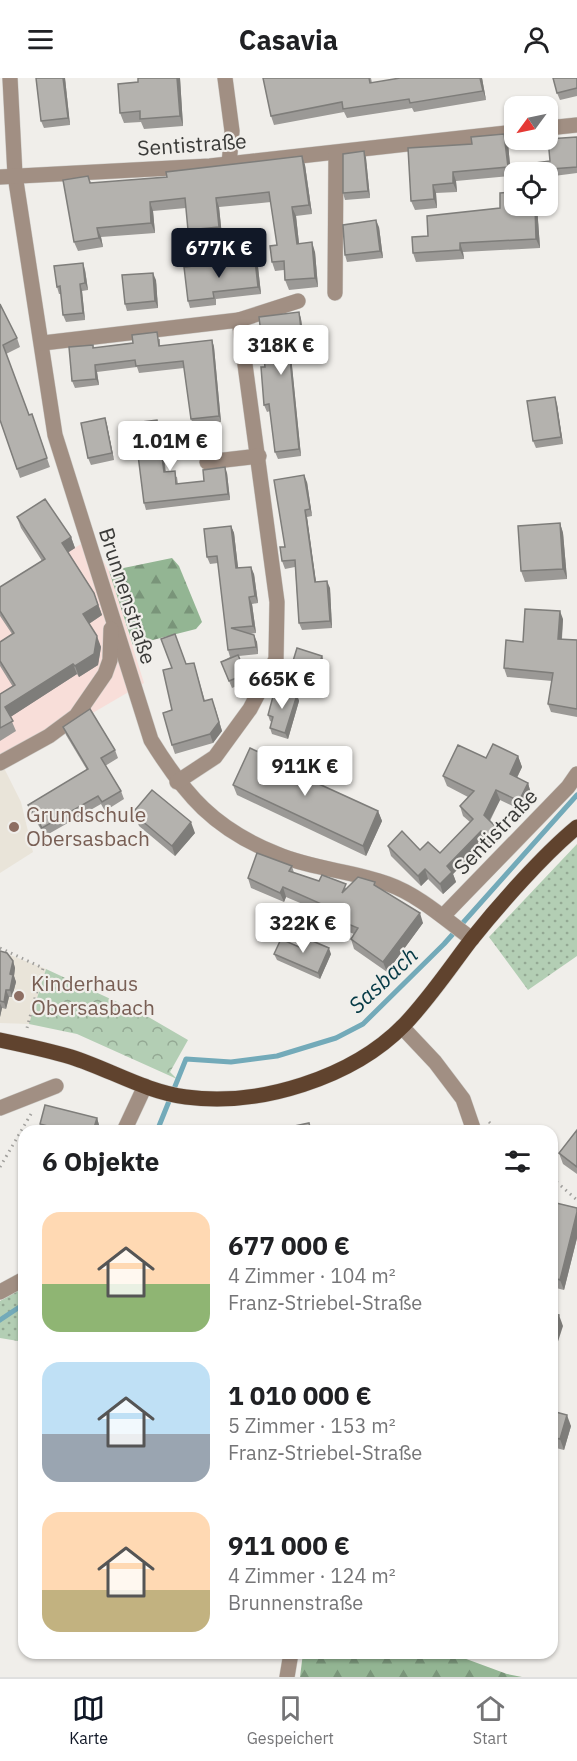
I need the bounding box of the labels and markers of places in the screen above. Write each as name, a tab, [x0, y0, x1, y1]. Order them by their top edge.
pin: 677K €	[170, 228, 268, 279]
pin: 318K €	[232, 325, 330, 376]
pin: 1.01M €	[115, 421, 225, 472]
pin: 665K €	[233, 659, 331, 710]
pin: 911K €	[256, 746, 354, 797]
place label: Grundschule Obersasbach	[26, 800, 150, 852]
marker: Grundschule Obersasbach	[7, 820, 21, 834]
pin: 322K €	[254, 903, 352, 954]
place label: Kinderhaus Obersasbach	[31, 969, 155, 1021]
marker: Kinderhaus Obersasbach	[12, 989, 26, 1003]

